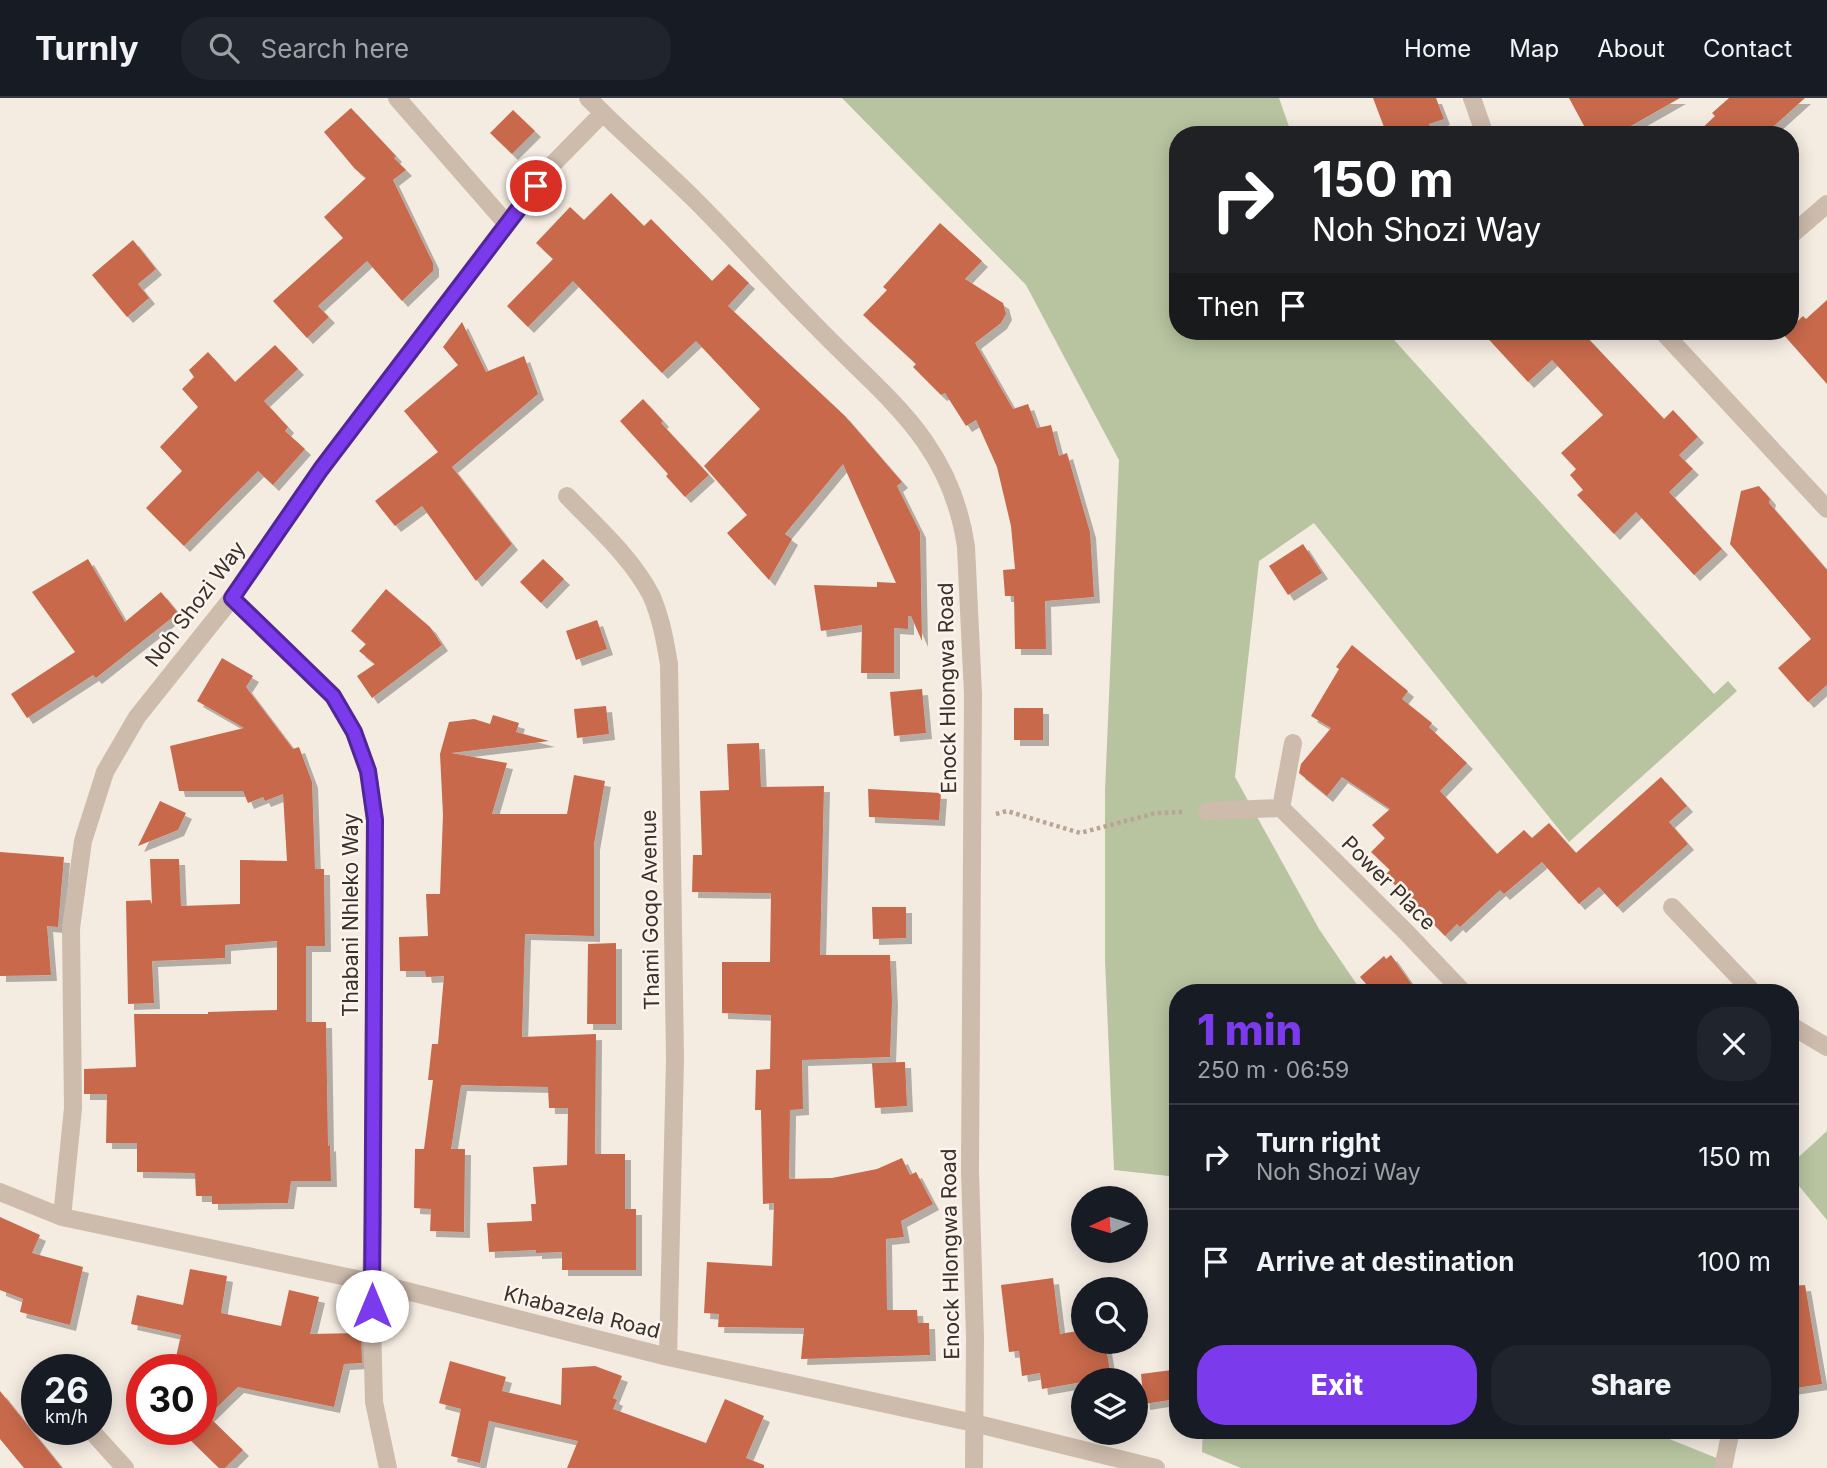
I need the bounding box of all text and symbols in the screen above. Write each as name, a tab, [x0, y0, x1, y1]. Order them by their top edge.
search box	[181, 17, 671, 80]
text: Turnly	[35, 28, 139, 68]
icon: search	[205, 29, 243, 67]
text: Search here	[261, 33, 409, 64]
text: Home	[1404, 34, 1471, 63]
text: Map	[1509, 34, 1559, 63]
text: About	[1597, 34, 1665, 63]
text: Contact	[1703, 34, 1792, 63]
text: 150 m	[1312, 150, 1454, 209]
icon: right	[1197, 154, 1288, 245]
pin	[506, 156, 566, 216]
icon: arrive	[517, 167, 555, 205]
text: Noh Shozi Way	[1312, 210, 1541, 249]
icon: arrive	[1274, 287, 1312, 325]
text: Then	[1197, 291, 1260, 322]
street label: Noh Shozi Way	[140, 536, 250, 672]
street label: Enock Hlongwa Road	[933, 582, 961, 794]
street label: Thami Goqo Avenue	[636, 810, 664, 1010]
street label: Thabani Nhleko Way	[338, 813, 363, 1017]
street label: Power Place	[1337, 831, 1441, 935]
text: 1 min	[1197, 1004, 1302, 1055]
button: close	[1697, 1007, 1771, 1081]
text: 250 m · 06:59	[1197, 1056, 1349, 1084]
text: Turn right	[1256, 1127, 1381, 1158]
icon: right	[1197, 1138, 1235, 1176]
text: 150 m	[1698, 1141, 1771, 1172]
street label: Enock Hlongwa Road	[936, 1148, 964, 1360]
text: Noh Shozi Way	[1256, 1158, 1421, 1186]
north arrow	[1071, 1186, 1148, 1264]
map controls	[1071, 1186, 1148, 1445]
icon: arrive	[1197, 1243, 1235, 1281]
text: Arrive at destination	[1256, 1246, 1515, 1277]
text: 100 m	[1698, 1246, 1771, 1277]
position arrow	[335, 1269, 409, 1343]
button: search	[1071, 1277, 1148, 1354]
street label: Khabazela Road	[501, 1280, 663, 1344]
button: Exit	[1197, 1345, 1477, 1425]
button: Share	[1491, 1345, 1771, 1425]
speed limit sign: 30	[126, 1354, 217, 1445]
button: layers	[1071, 1368, 1148, 1445]
text: 26	[44, 1369, 89, 1411]
text: km/h	[45, 1406, 88, 1427]

